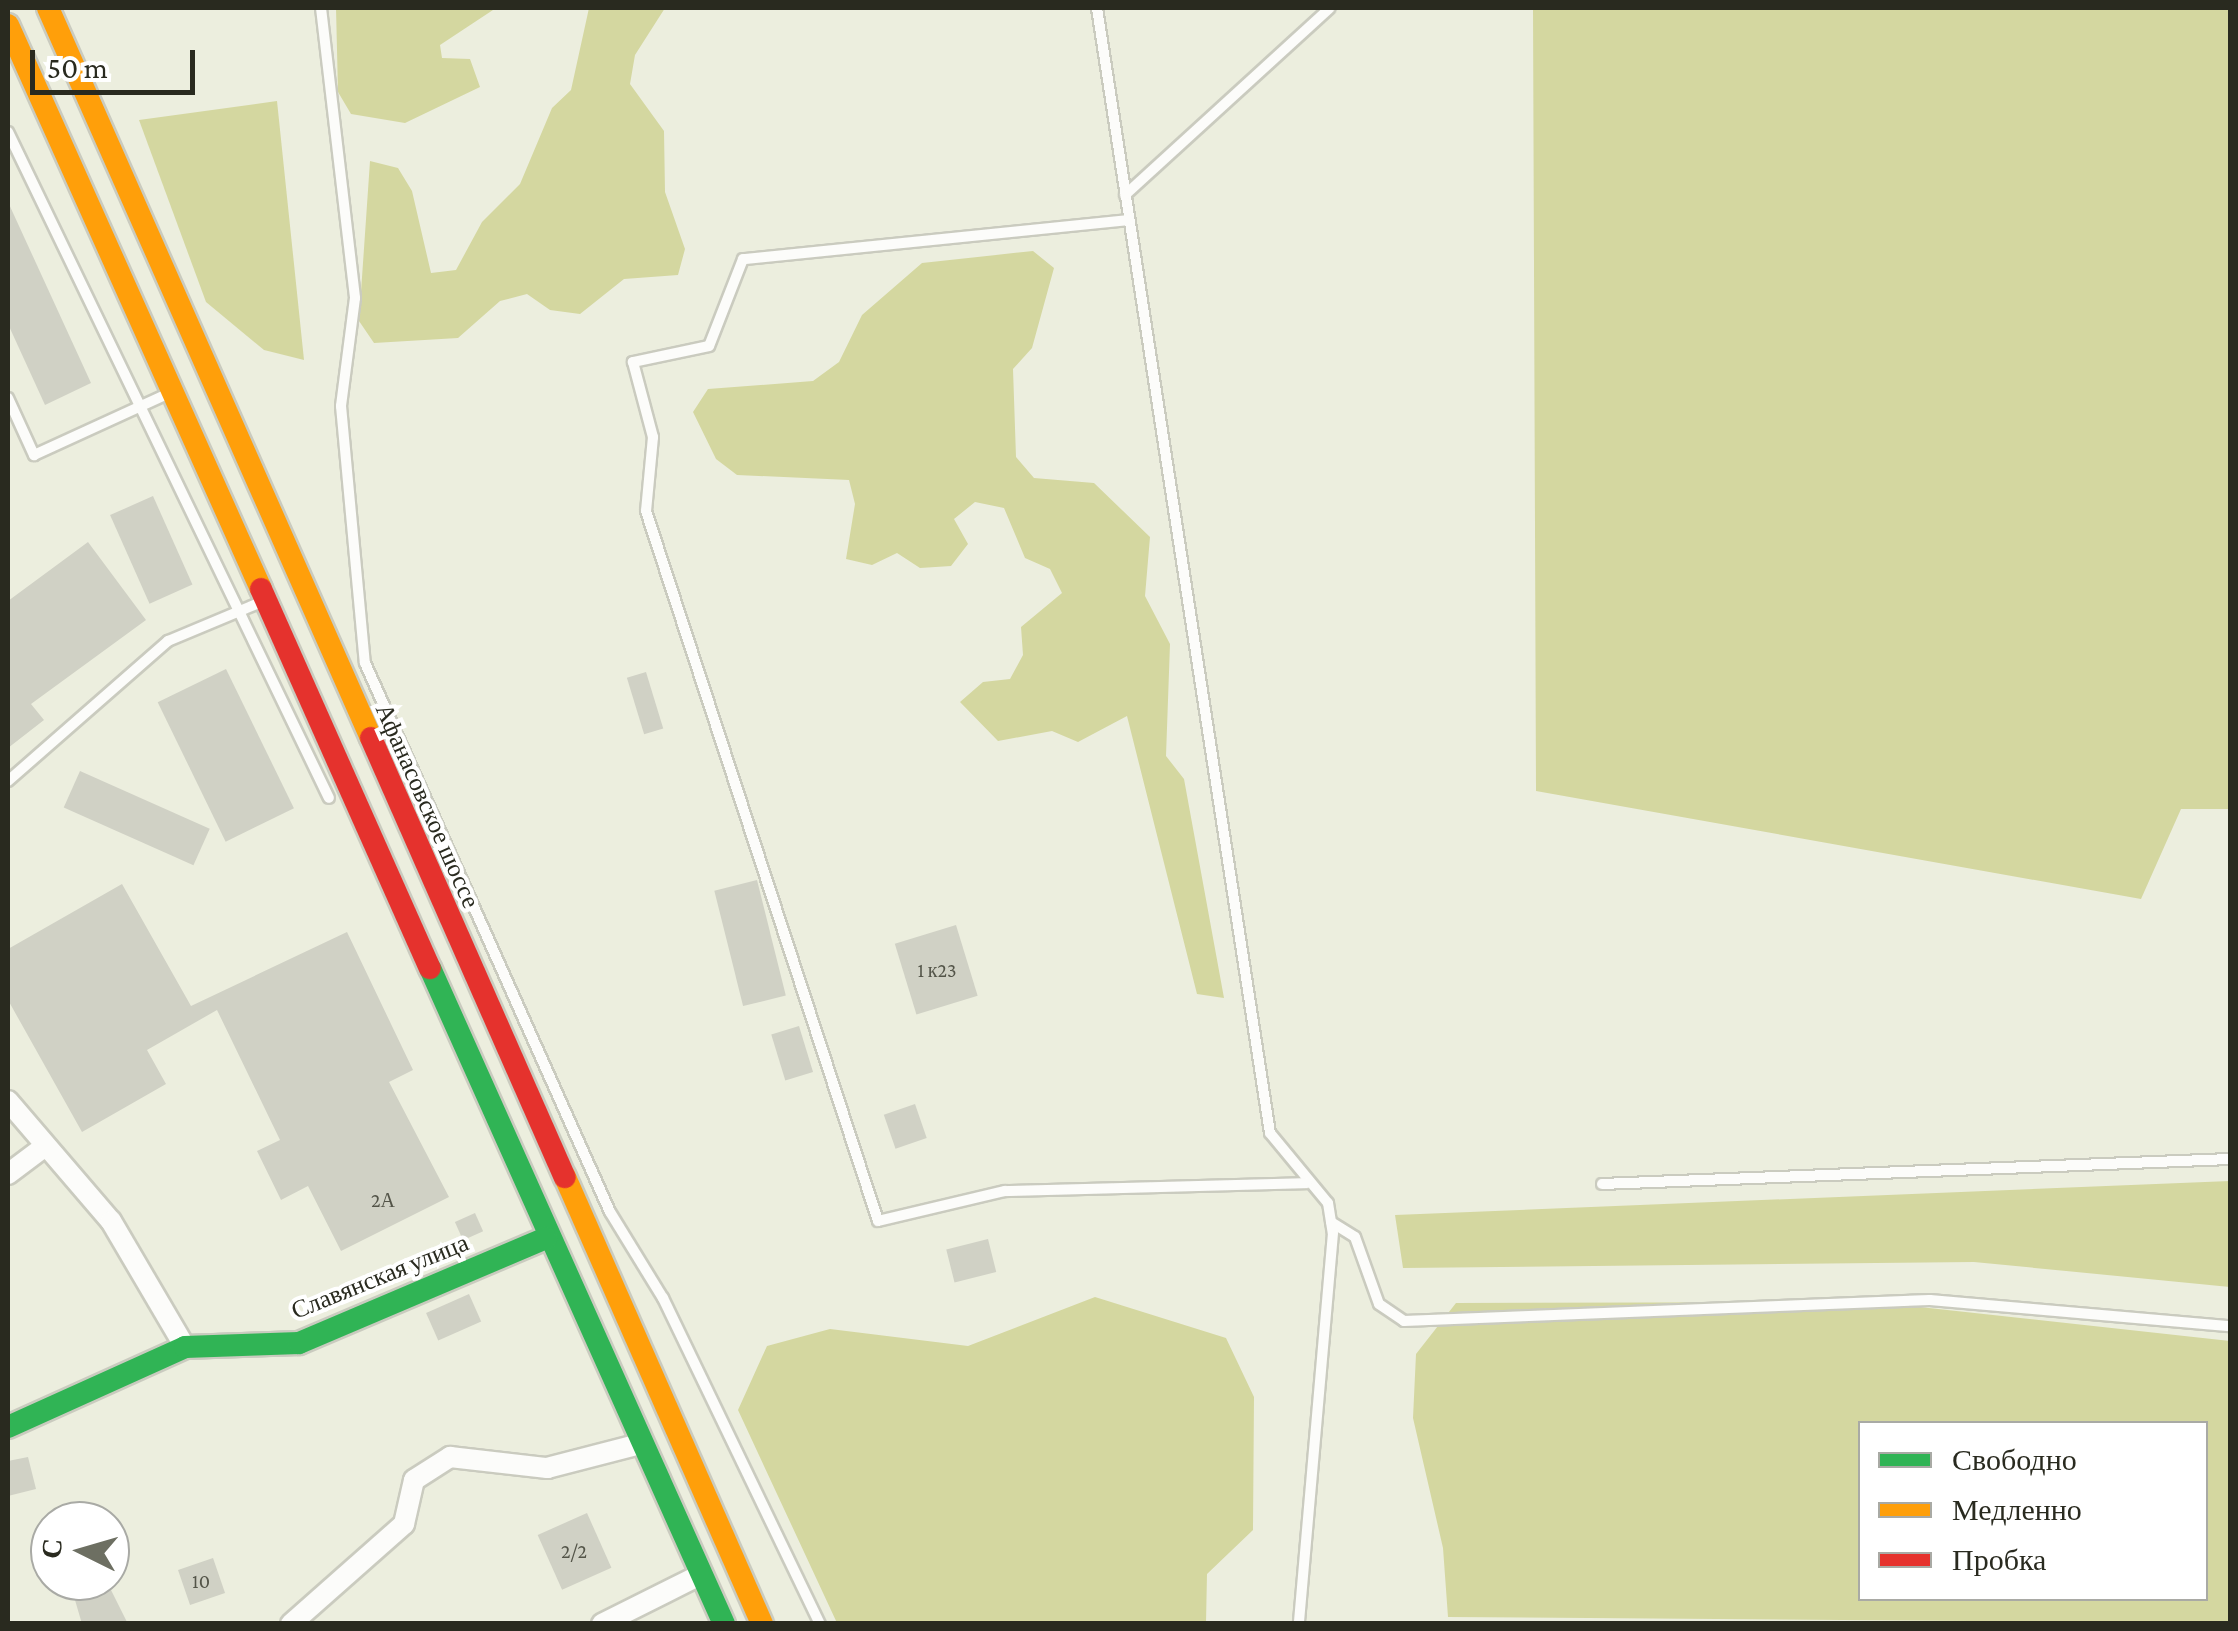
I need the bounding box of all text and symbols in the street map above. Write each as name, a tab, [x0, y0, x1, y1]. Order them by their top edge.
scale bar	[35, 30, 200, 92]
text: 50 m	[47, 51, 108, 84]
street label: Афанасовское шоссе	[368, 699, 486, 913]
house number: 1 к23	[917, 958, 957, 982]
house number: 2А	[371, 1188, 395, 1212]
street label: Славянская улица	[287, 1228, 473, 1326]
legend	[1858, 1421, 2208, 1601]
text: Свободно	[1952, 1443, 2077, 1476]
text: Медленно	[1952, 1493, 2082, 1526]
north arrow	[30, 1501, 130, 1601]
text: С	[35, 1537, 68, 1560]
house number: 2/2	[561, 1539, 587, 1563]
text: Пробка	[1952, 1543, 2046, 1576]
house number: 10	[192, 1569, 210, 1593]

